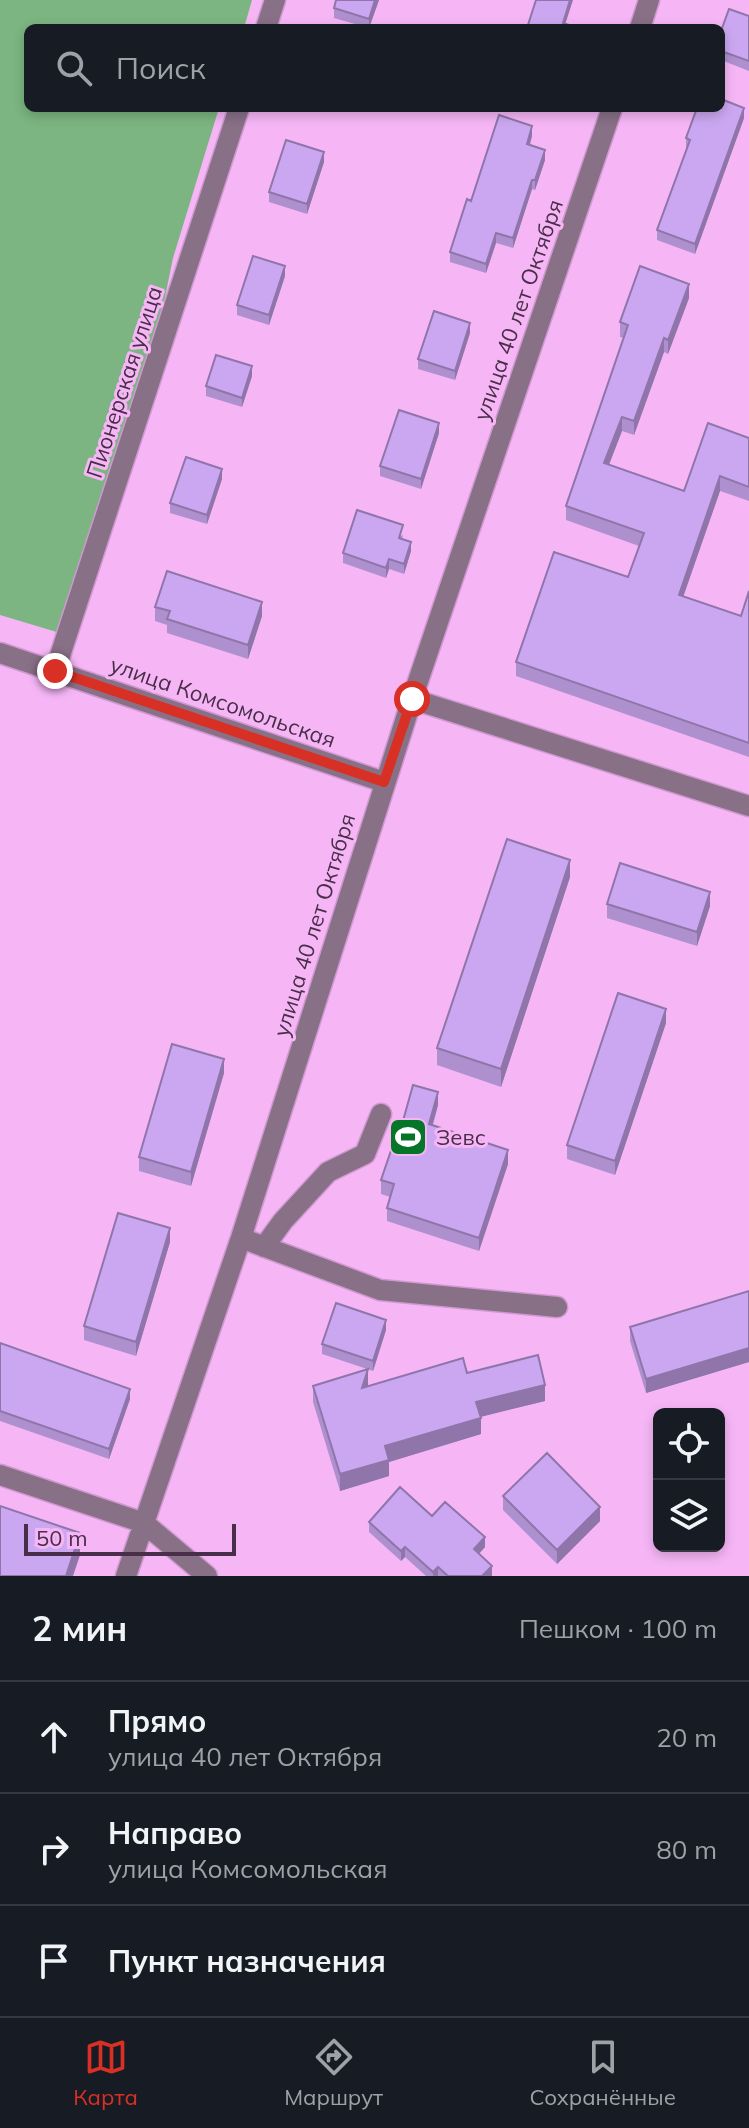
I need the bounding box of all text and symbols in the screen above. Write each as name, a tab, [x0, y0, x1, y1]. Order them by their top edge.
search box	[24, 24, 725, 112]
icon: search	[52, 46, 96, 90]
text: Поиск	[116, 49, 206, 87]
street label: улица 40 лет Октября	[467, 196, 569, 424]
street label: Пионерская улица	[80, 283, 168, 481]
street label: улица Комсомольская	[107, 650, 339, 754]
route end	[37, 653, 73, 689]
route start	[394, 681, 430, 717]
street label: улица 40 лет Октября	[267, 810, 361, 1040]
sports icon: Зевс	[387, 1116, 429, 1158]
place label: Зевс	[436, 1123, 486, 1151]
map controls	[653, 1408, 725, 1552]
button: locate	[653, 1408, 725, 1480]
button: layers	[653, 1480, 725, 1552]
scale bar	[24, 1520, 236, 1556]
text: 50 m	[36, 1524, 87, 1552]
text: 2 мин	[32, 1607, 127, 1650]
text: Пешком · 100 m	[519, 1612, 717, 1645]
text: Прямо	[108, 1702, 206, 1740]
icon: ahead	[32, 1715, 76, 1759]
text: 20 m	[656, 1721, 717, 1754]
text: улица 40 лет Октября	[108, 1740, 382, 1773]
text: Направо	[108, 1814, 242, 1852]
icon: right	[32, 1827, 76, 1871]
text: 80 m	[656, 1833, 717, 1866]
text: улица Комсомольская	[108, 1852, 387, 1885]
icon: arrive	[32, 1939, 76, 1983]
text: Пункт назначения	[108, 1942, 386, 1980]
tab: Карта	[73, 2035, 138, 2111]
tab: Маршрут	[284, 2035, 383, 2111]
tab: Сохранённые	[529, 2035, 676, 2111]

